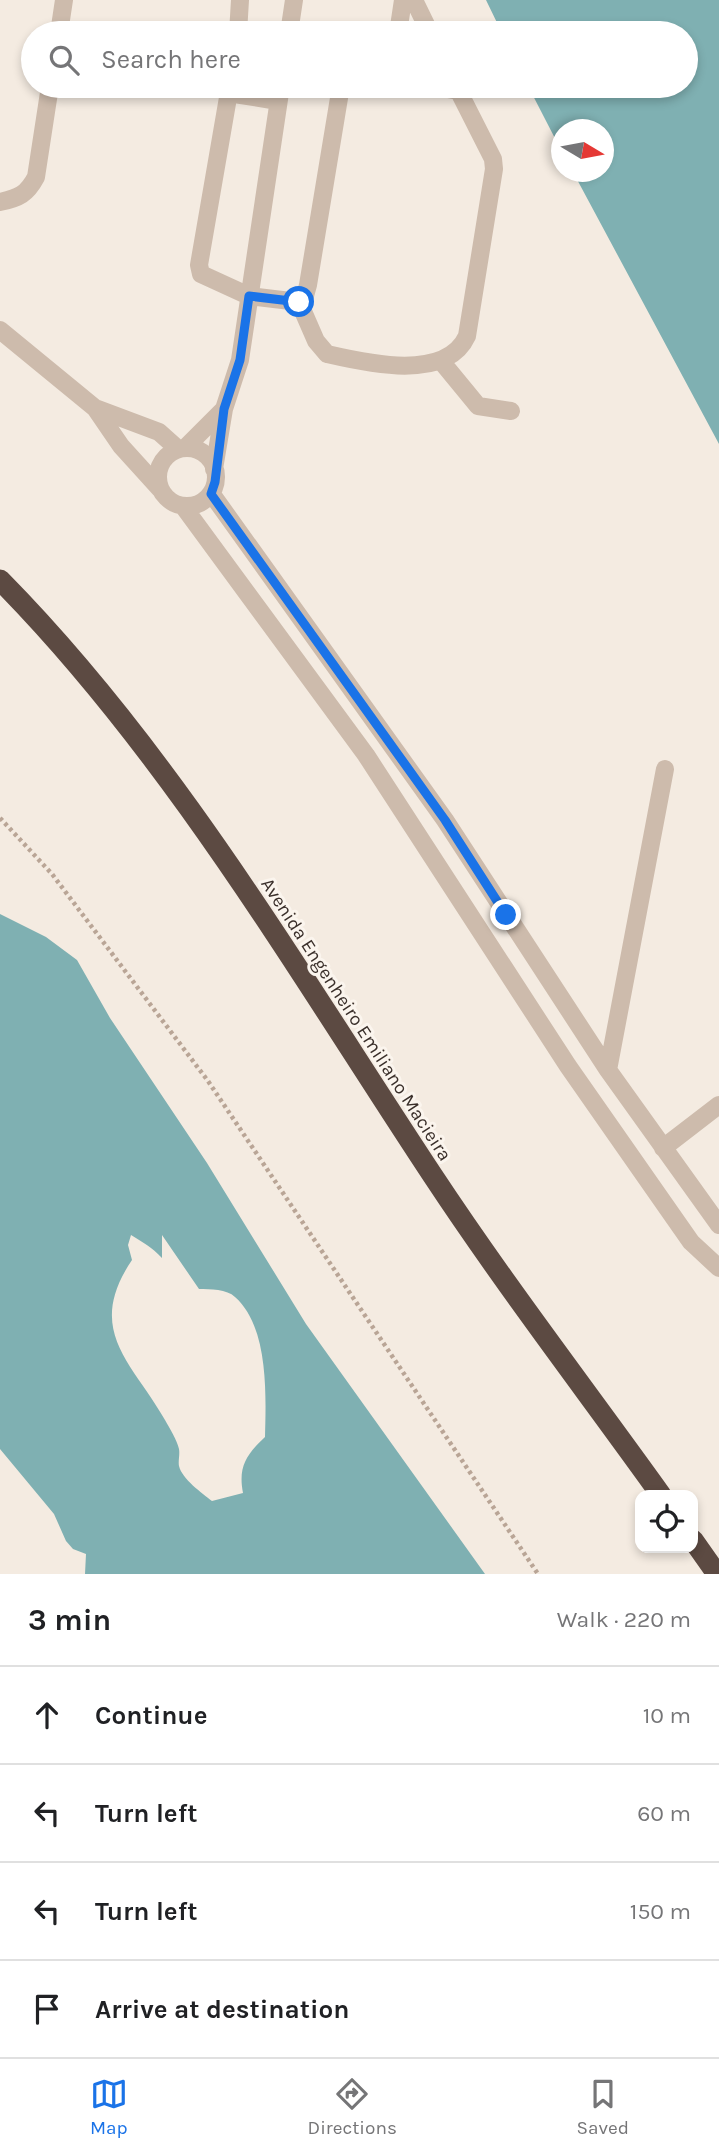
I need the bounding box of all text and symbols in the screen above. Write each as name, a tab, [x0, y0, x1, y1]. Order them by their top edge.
search box	[21, 21, 698, 98]
icon: search	[45, 41, 83, 79]
text: Search here	[101, 44, 241, 75]
north arrow	[551, 119, 614, 182]
route start	[283, 286, 314, 317]
street label: Avenida Engenheiro Emiliano Macieira	[256, 874, 456, 1165]
route end	[490, 899, 521, 930]
map controls	[635, 1490, 698, 1553]
button: locate	[635, 1490, 698, 1553]
text: 3 min	[28, 1602, 111, 1638]
text: Walk · 220 m	[557, 1606, 691, 1633]
icon: ahead	[28, 1696, 66, 1734]
text: Continue	[95, 1700, 207, 1731]
text: 10 m	[643, 1702, 691, 1729]
icon: left	[28, 1794, 66, 1832]
text: Turn left	[95, 1798, 197, 1829]
text: 60 m	[637, 1800, 691, 1827]
icon: left	[28, 1892, 66, 1930]
text: Turn left	[95, 1896, 197, 1927]
text: 150 m	[630, 1898, 691, 1925]
icon: arrive	[28, 1990, 66, 2028]
text: Arrive at destination	[95, 1994, 349, 2025]
tab: Map	[90, 2075, 128, 2139]
tab: Directions	[308, 2075, 397, 2139]
tab: Saved	[577, 2075, 629, 2139]

